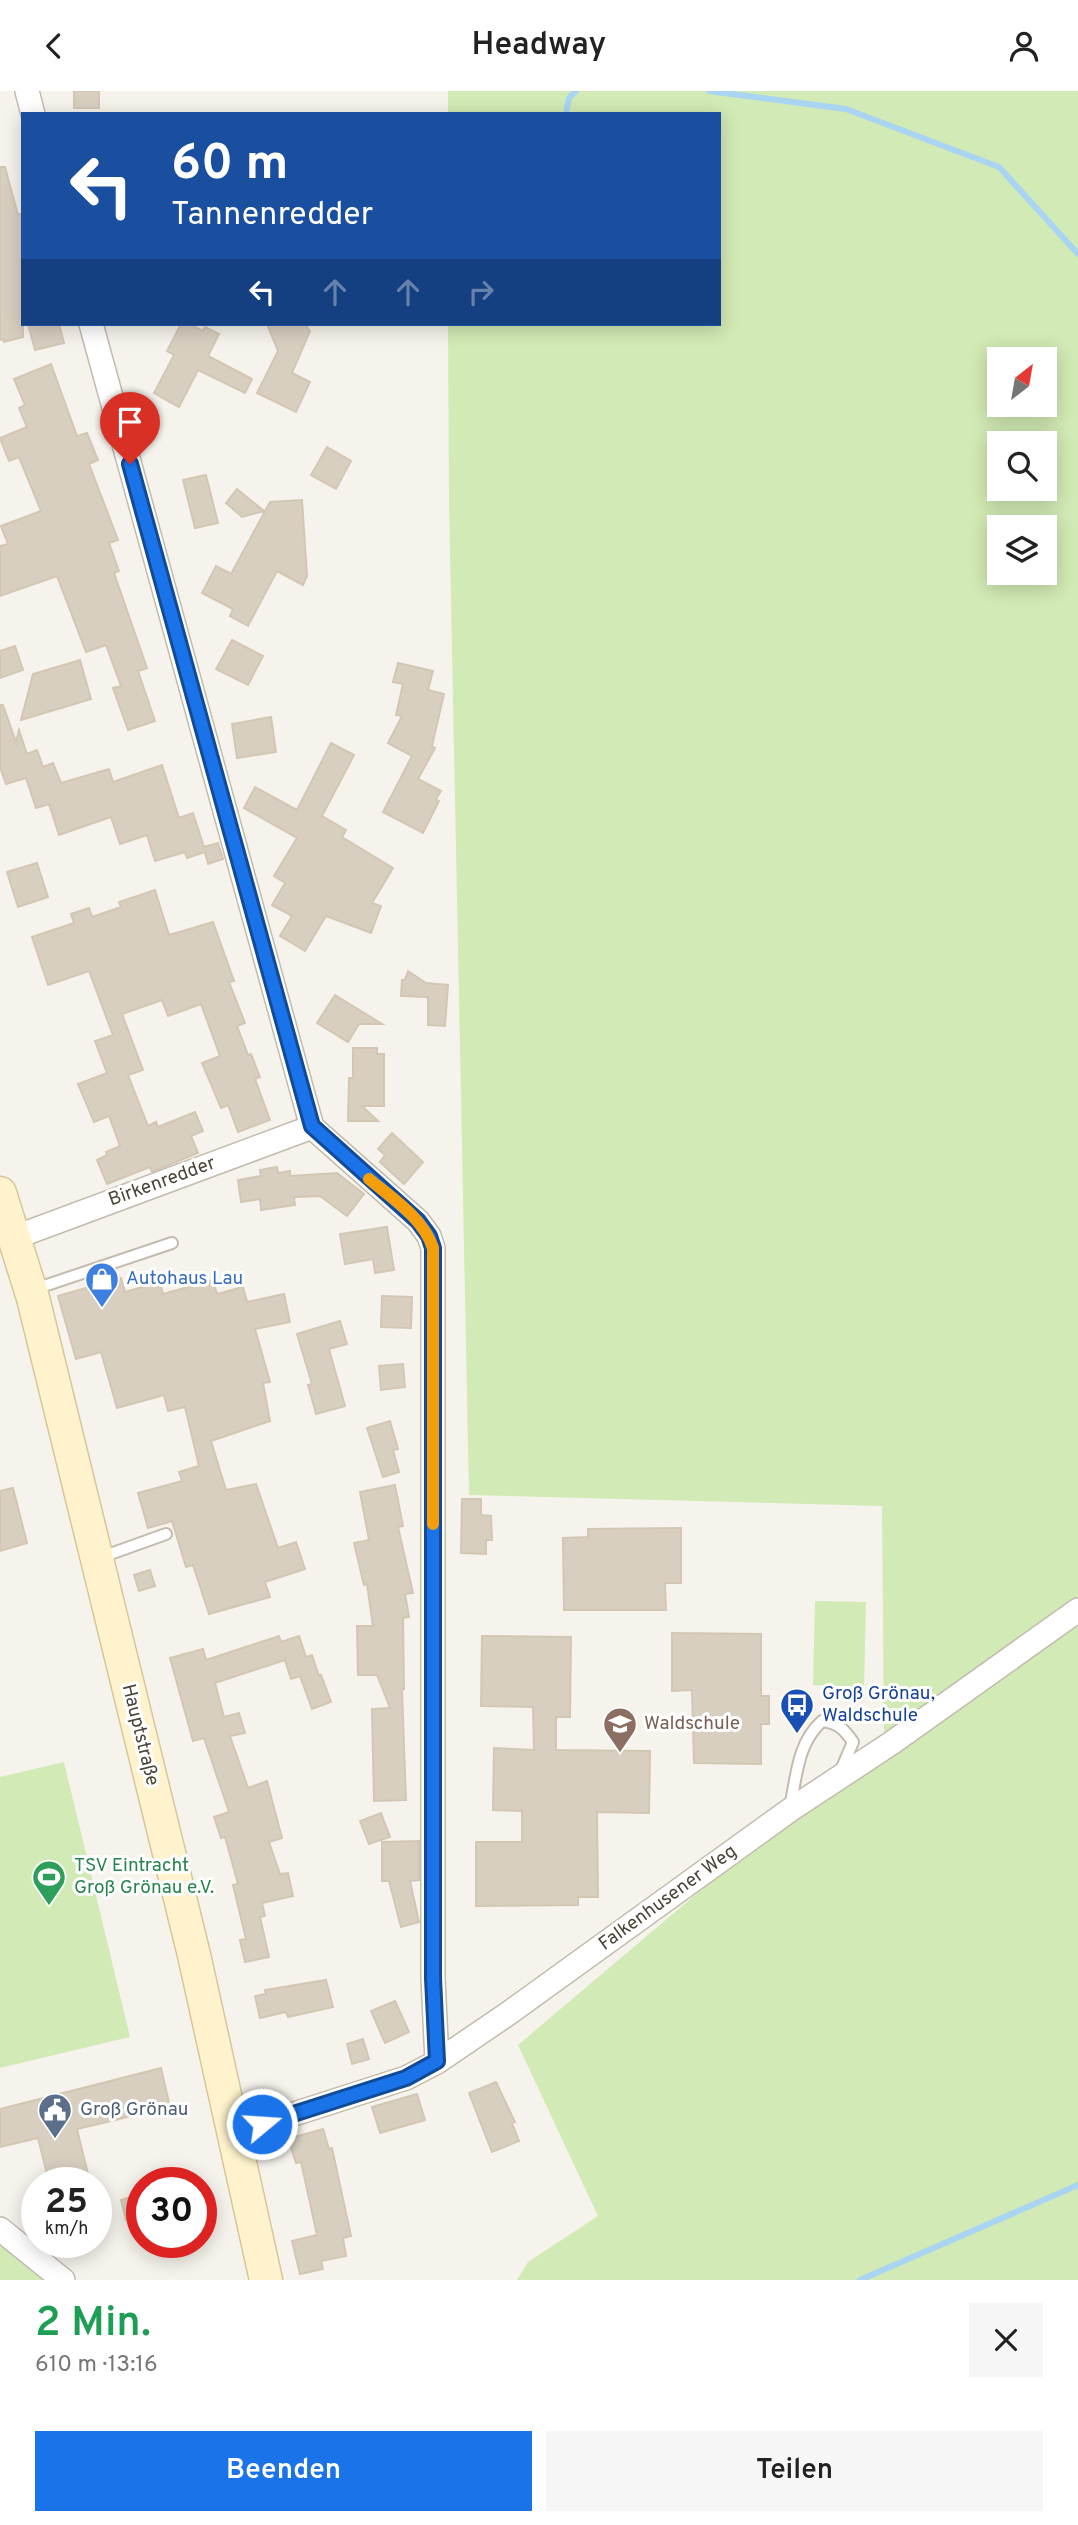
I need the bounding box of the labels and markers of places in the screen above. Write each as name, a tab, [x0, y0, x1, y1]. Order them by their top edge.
pin	[100, 392, 160, 464]
shop icon: Autohaus Lau	[83, 1260, 121, 1309]
place label: Autohaus Lau	[126, 1267, 243, 1291]
place label: Groß Grönau, Waldschule	[822, 1682, 935, 1728]
bus stop icon: Groß Grönau, Waldschule	[778, 1686, 816, 1735]
school or university icon: Waldschule	[601, 1705, 639, 1754]
place label: Waldschule	[644, 1712, 740, 1736]
place label: TSV Eintracht Groß Grönau e.V.	[74, 1854, 214, 1900]
sports icon: TSV Eintracht Groß Grönau e.V.	[30, 1858, 68, 1907]
public building icon: Groß Grönau	[36, 2091, 74, 2140]
place label: Groß Grönau	[80, 2098, 188, 2122]

